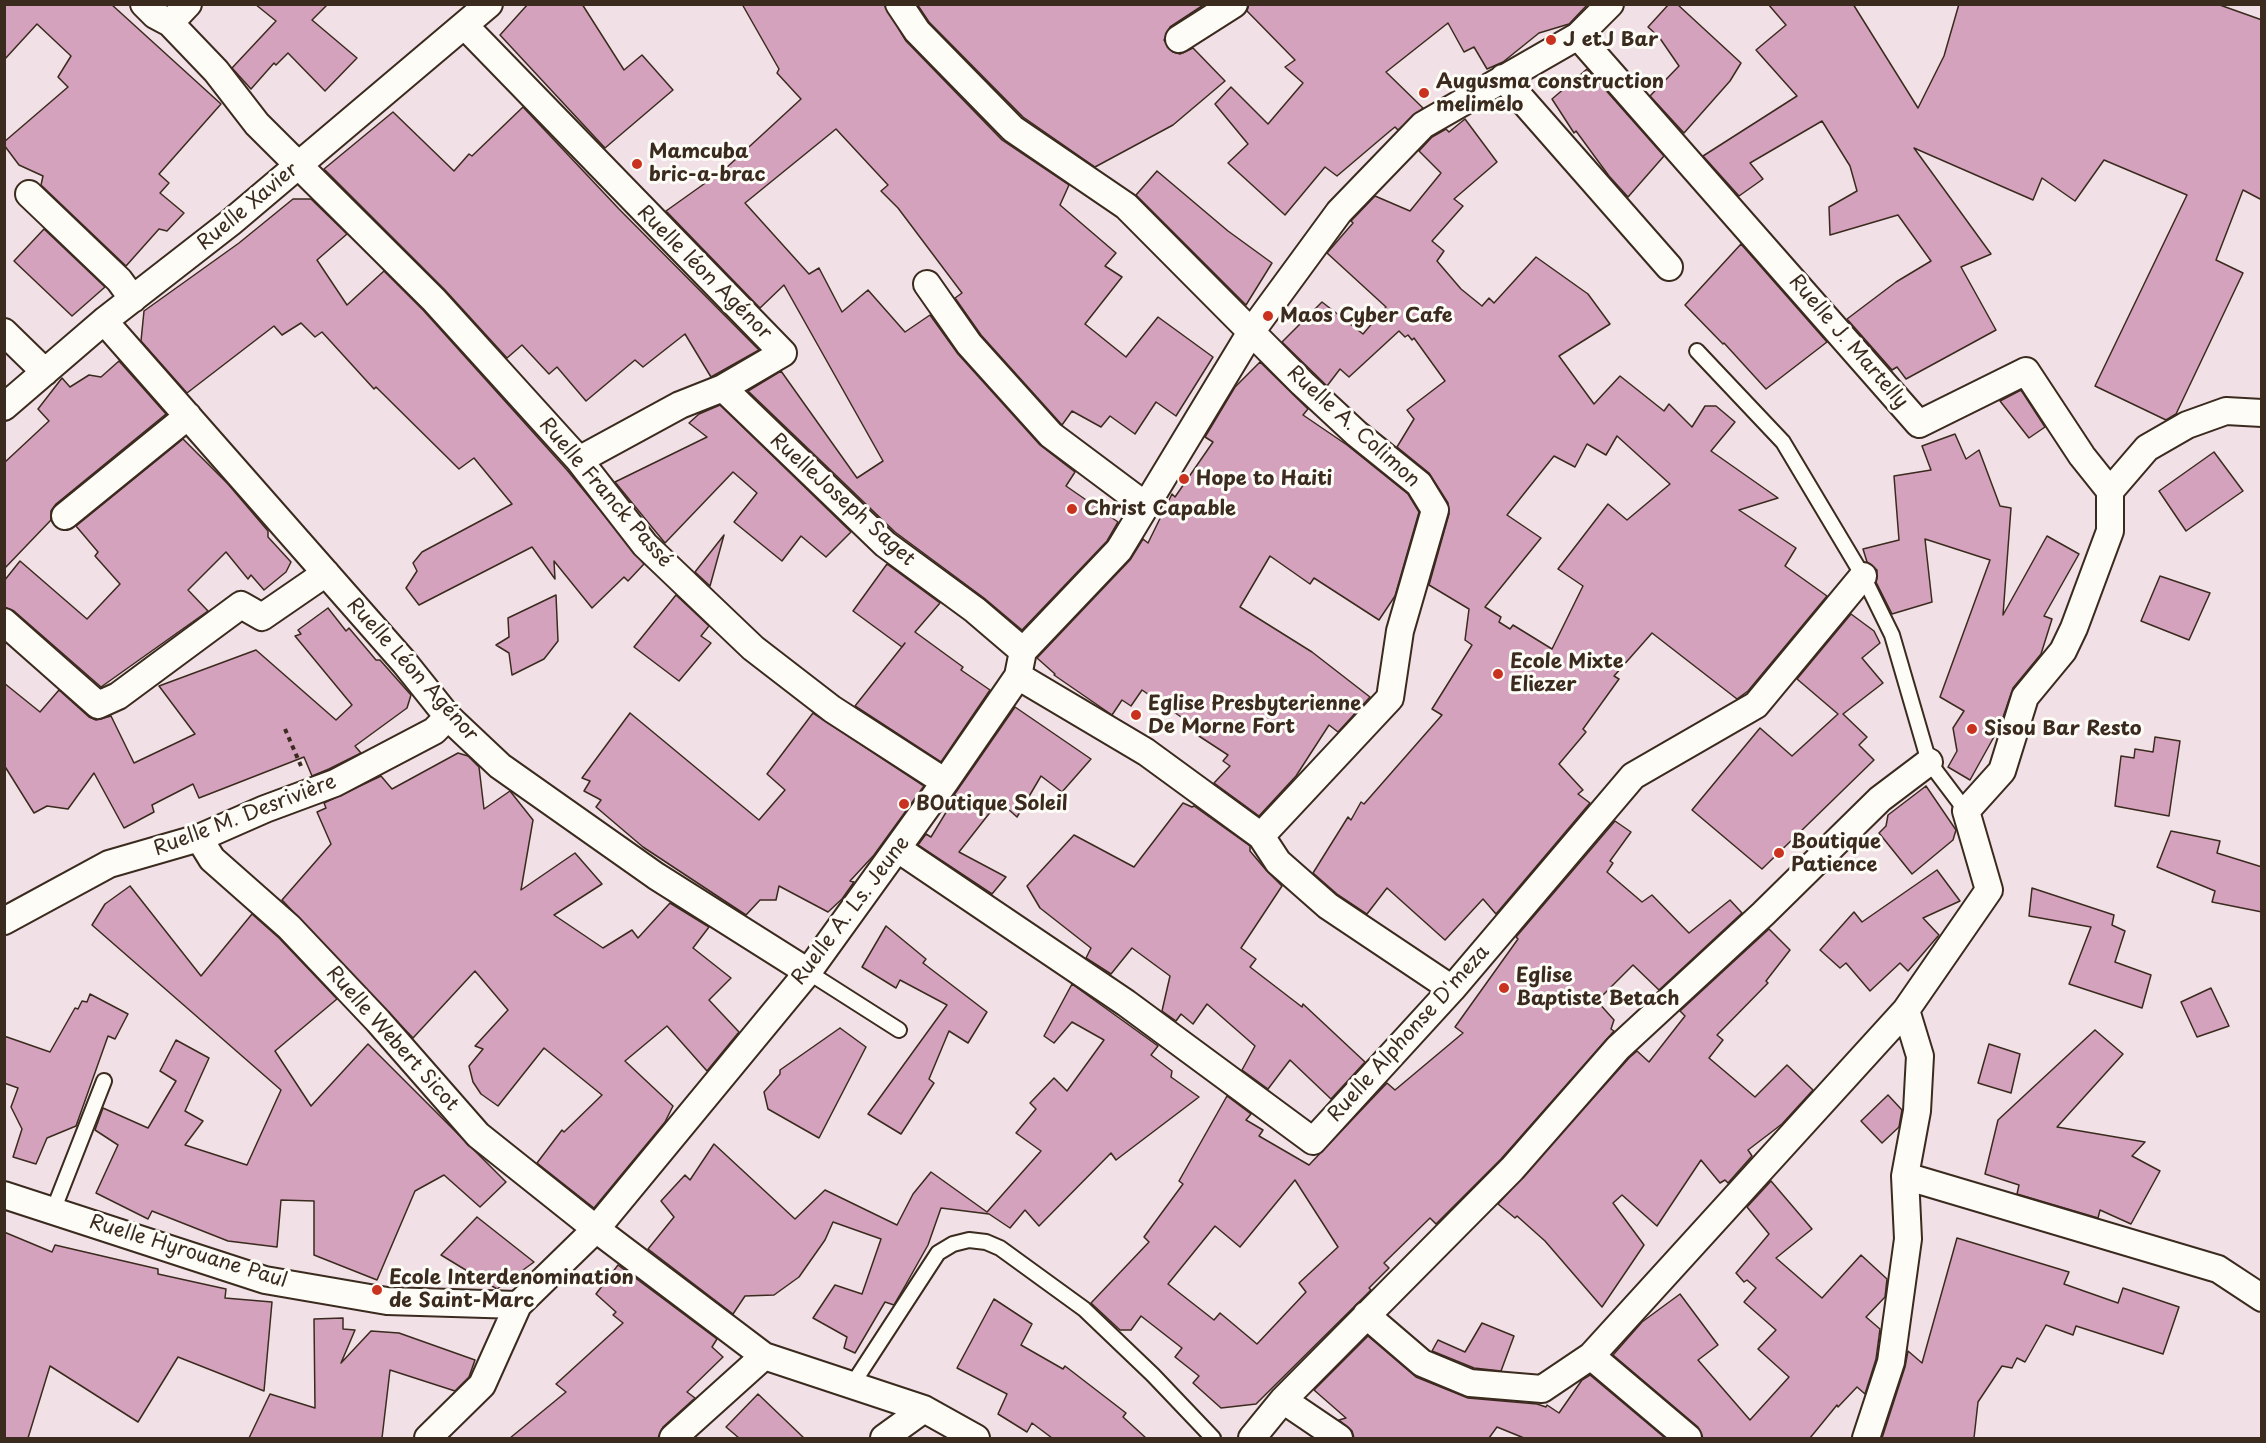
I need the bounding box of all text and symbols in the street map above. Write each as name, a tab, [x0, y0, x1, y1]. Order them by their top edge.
place label: J etJ Bar	[1563, 28, 1658, 52]
marker: J etJ Bar	[1544, 33, 1558, 47]
place label: Augusma construction melimelo	[1436, 70, 1664, 117]
marker: Augusma construction melimelo	[1417, 86, 1431, 100]
place label: Mamcuba bric-a-brac	[649, 140, 765, 187]
marker: Mamcuba bric-a-brac	[630, 157, 644, 171]
street label: Ruelle Xavier	[193, 158, 303, 256]
street label: Ruelle léon Agénor	[632, 201, 776, 345]
street label: Ruelle J. Martelly	[1783, 270, 1913, 414]
place label: Maos Cyber Cafe	[1280, 304, 1453, 328]
marker: Maos Cyber Cafe	[1261, 309, 1275, 323]
street label: Ruelle A. Colimon	[1282, 361, 1424, 493]
street label: Ruelle Franck Passé	[533, 413, 677, 573]
street label: RuelleJoseph Saget	[765, 429, 919, 571]
place label: Hope to Haiti	[1196, 467, 1332, 491]
marker: Hope to Haiti	[1177, 472, 1191, 486]
place label: Christ Capable	[1084, 497, 1236, 521]
marker: Christ Capable	[1065, 502, 1079, 516]
street label: Ruelle Léon Agénor	[341, 593, 483, 747]
place label: Ecole Mixte Eliezer	[1510, 650, 1624, 697]
marker: Ecole Mixte Eliezer	[1491, 667, 1505, 681]
place label: Eglise Presbyterienne De Morne Fort	[1148, 692, 1361, 739]
marker: Eglise Presbyterienne De Morne Fort	[1129, 708, 1143, 722]
place label: Sisou Bar Resto	[1984, 717, 2142, 741]
marker: Sisou Bar Resto	[1965, 722, 1979, 736]
street label: Ruelle M. Desrivière	[150, 770, 340, 862]
place label: B0utique Soleil	[916, 792, 1068, 816]
marker: B0utique Soleil	[897, 797, 911, 811]
place label: Boutique Patience	[1791, 830, 1881, 877]
street label: Ruelle A. Ls. Jeune	[787, 832, 915, 990]
marker: Boutique Patience	[1772, 846, 1786, 860]
street label: Ruelle Alphonse D'meza	[1323, 941, 1495, 1127]
street label: Ruelle Webert Sicot	[321, 962, 463, 1116]
place label: Eglise Baptiste Betach	[1516, 964, 1680, 1011]
marker: Eglise Baptiste Betach	[1497, 981, 1511, 995]
street label: Ruelle Hyrouane Paul	[86, 1210, 290, 1294]
place label: Ecole Interdenomination de Saint-Marc	[389, 1266, 634, 1313]
marker: Ecole Interdenomination de Saint-Marc	[370, 1283, 384, 1297]

